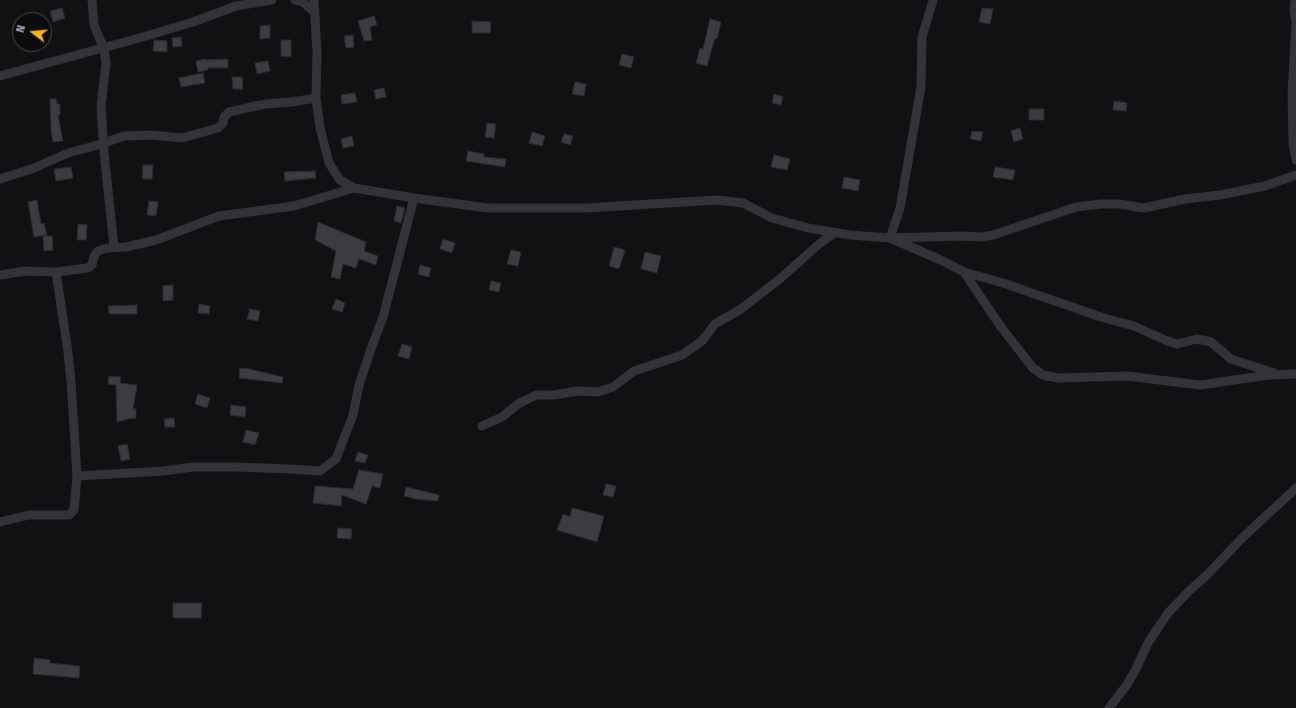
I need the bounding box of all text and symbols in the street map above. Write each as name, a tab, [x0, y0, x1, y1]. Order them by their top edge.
north arrow	[12, 12, 52, 52]
text: N	[14, 24, 28, 34]

